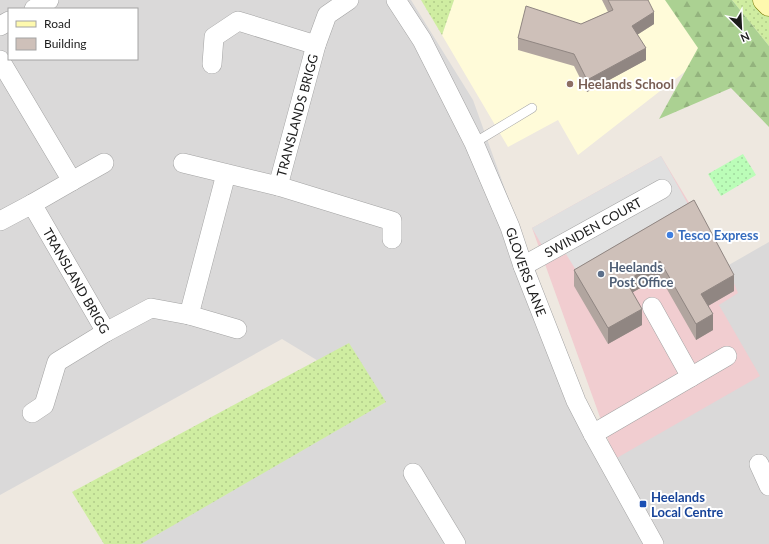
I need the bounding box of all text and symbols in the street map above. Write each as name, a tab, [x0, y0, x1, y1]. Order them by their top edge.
legend	[8, 8, 138, 60]
north arrow	[721, 8, 761, 48]
text: Road	[44, 16, 71, 31]
text: N	[739, 30, 752, 45]
text: Building	[44, 36, 87, 51]
street label: TRANSLANDS BRIGG	[273, 52, 321, 178]
place label: Heelands School	[578, 76, 674, 92]
marker: Heelands School	[565, 79, 575, 89]
street label: SWINDEN COURT	[542, 194, 645, 261]
street label: TRANSLAND BRIGG	[40, 225, 113, 337]
street label: GLOVERS LANE	[503, 225, 550, 319]
place label: Tesco Express	[678, 227, 759, 243]
marker: Tesco Express	[665, 230, 675, 240]
place label: Heelands Post Office	[609, 259, 674, 290]
marker: Heelands Post Office	[596, 269, 606, 279]
place label: Heelands Local Centre	[651, 489, 723, 520]
marker: Heelands Local Centre	[638, 499, 648, 509]

